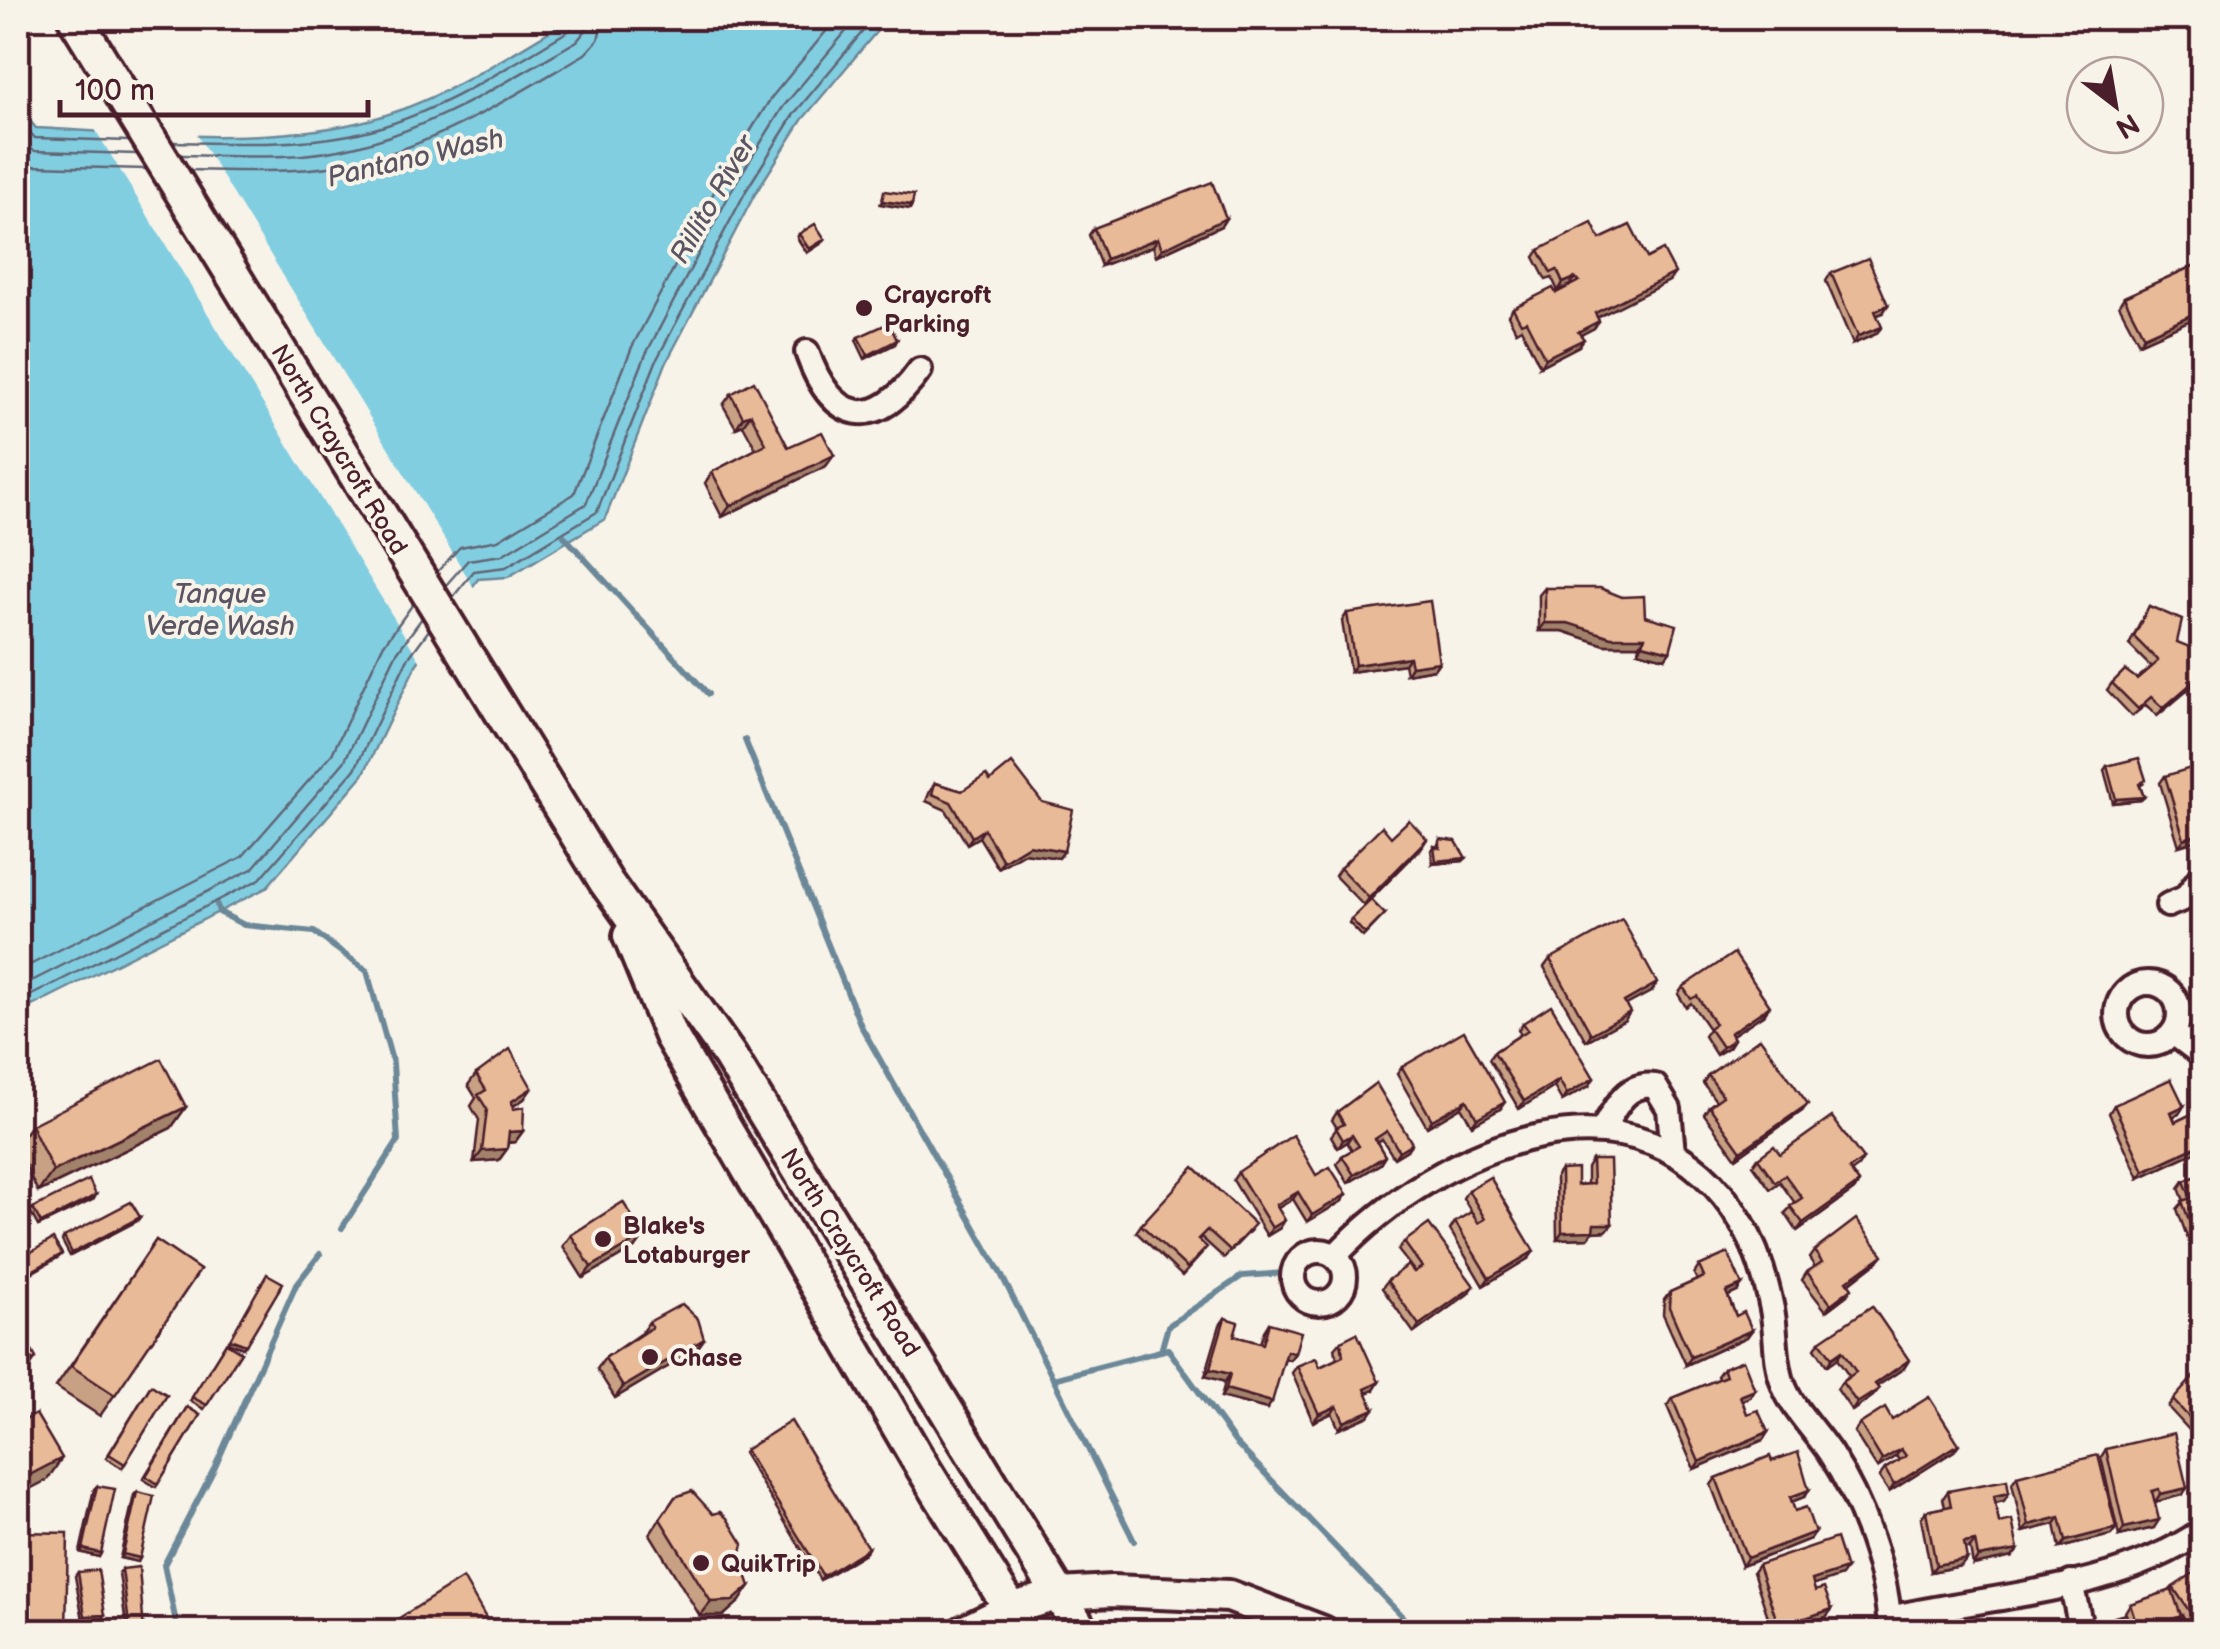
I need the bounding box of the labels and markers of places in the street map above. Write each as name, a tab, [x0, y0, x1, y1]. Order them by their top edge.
place label: Craycroft Parking	[884, 280, 991, 340]
marker: Craycroft Parking	[853, 297, 875, 319]
place label: Blake's Lotaburger	[623, 1211, 751, 1271]
marker: Blake's Lotaburger	[592, 1228, 614, 1250]
place label: Chase	[670, 1343, 742, 1374]
marker: Chase	[639, 1346, 661, 1368]
place label: QuikTrip	[721, 1549, 816, 1580]
marker: QuikTrip	[690, 1552, 712, 1574]

